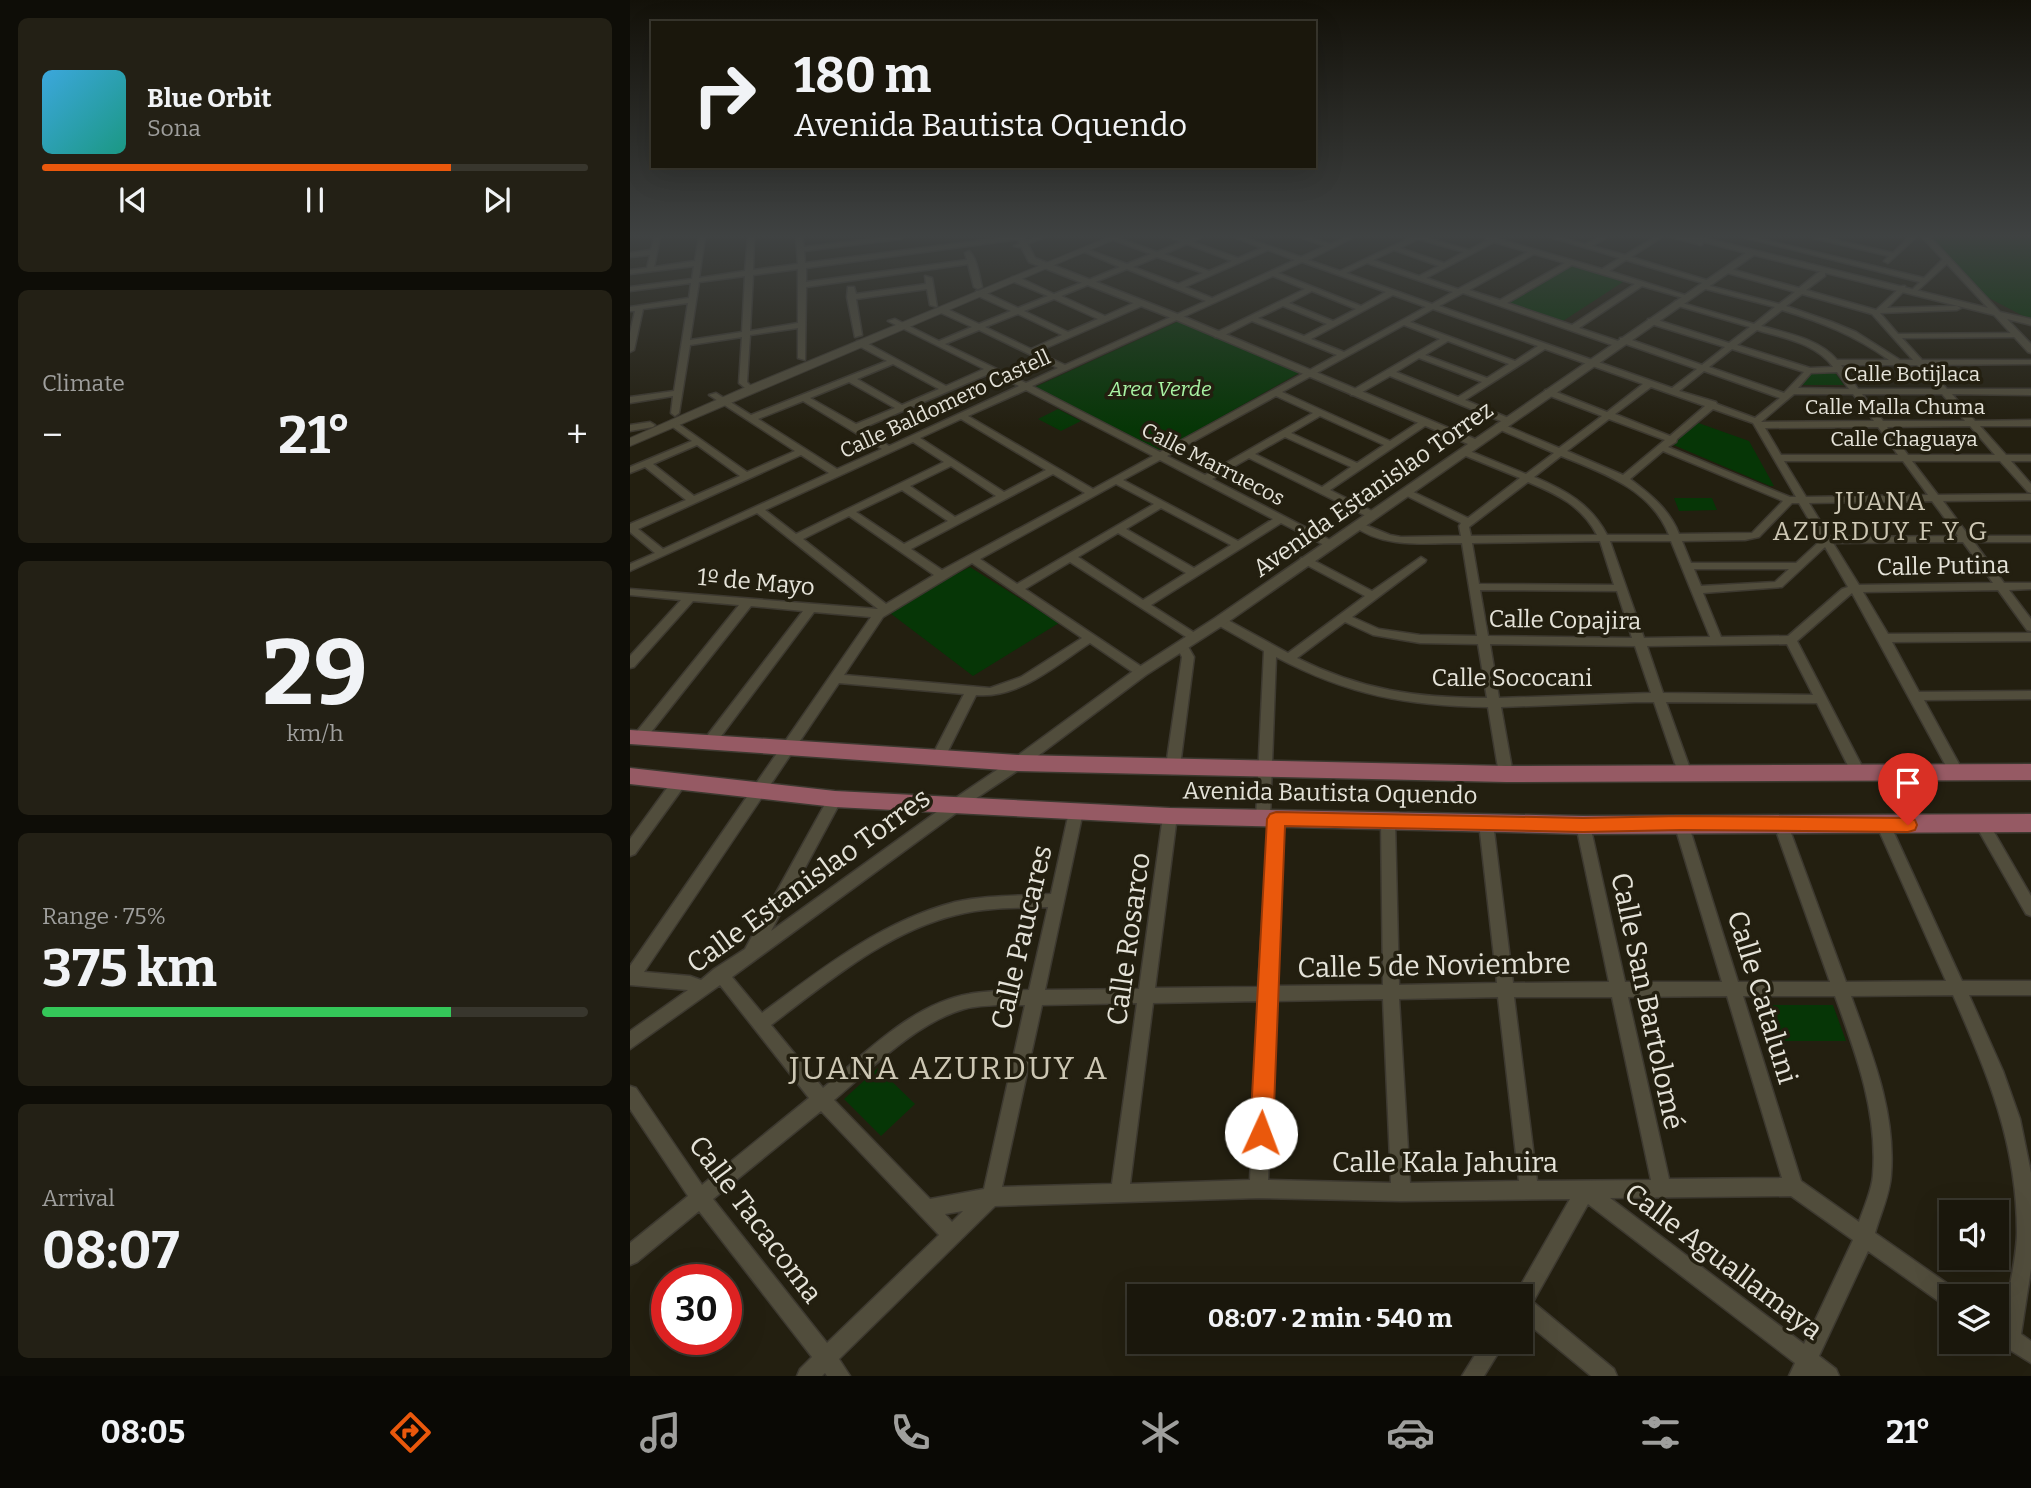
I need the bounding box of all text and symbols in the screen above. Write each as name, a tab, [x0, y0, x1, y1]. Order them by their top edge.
text: 180 m	[794, 46, 931, 105]
icon: right	[679, 49, 770, 140]
text: Blue Orbit	[147, 83, 271, 114]
text: Avenida Bautista Oquendo	[794, 106, 1187, 144]
text: Sona	[147, 114, 201, 142]
icon: previous	[114, 181, 152, 219]
icon: pause	[296, 181, 334, 219]
icon: next	[478, 181, 516, 219]
street label: Calle Baldomero Castell	[835, 344, 1055, 464]
street label: Calle Botijlaca	[1844, 361, 1981, 387]
text: Climate	[42, 369, 125, 397]
park label: Area Verde	[1107, 376, 1212, 402]
street label: Calle Malla Chuma	[1805, 394, 1986, 420]
street label: Avenida Estanislao Torrez	[1248, 395, 1498, 583]
text: 21°	[278, 404, 351, 467]
text: −	[42, 412, 63, 458]
text: +	[566, 412, 588, 458]
street label: Calle Marruecos	[1137, 417, 1289, 511]
street label: Calle Chaguaya	[1830, 426, 1978, 452]
district label: JUANA AZURDUY F Y G	[1773, 486, 1989, 547]
street label: Calle Putina	[1876, 551, 2010, 581]
street label: 1º de Mayo	[696, 563, 816, 601]
street label: Calle Copajira	[1488, 605, 1642, 635]
text: 29	[262, 619, 368, 728]
street label: Calle Sococani	[1432, 664, 1592, 692]
text: km/h	[287, 719, 343, 747]
pin	[1878, 753, 1938, 825]
icon: arrive	[1889, 764, 1927, 802]
street label: Avenida Bautista Oquendo	[1182, 776, 1478, 810]
street label: Calle Estanislao Torres	[680, 781, 936, 980]
street label: Calle Paucares	[984, 842, 1059, 1032]
street label: Calle Rosarco	[1100, 851, 1157, 1028]
street label: Calle San Bartolomé	[1604, 870, 1691, 1133]
text: Range · 75%	[42, 902, 166, 930]
street label: Calle Cataluni	[1721, 907, 1805, 1088]
text: 375 km	[42, 937, 217, 1000]
street label: Calle 5 de Noviembre	[1297, 947, 1571, 984]
district label: JUANA AZURDUY A	[788, 1049, 1109, 1087]
position arrow	[1224, 1096, 1298, 1170]
street label: Calle Tacacoma	[682, 1129, 829, 1310]
street label: Calle Kala Jahuira	[1332, 1146, 1558, 1179]
street label: Calle Aguallamaya	[1618, 1176, 1829, 1347]
text: Arrival	[42, 1184, 115, 1212]
map controls	[1939, 1200, 2009, 1354]
button: sound	[1939, 1200, 2009, 1270]
text: 08:07	[42, 1219, 179, 1282]
speed limit sign: 30	[651, 1264, 742, 1355]
button: layers	[1939, 1284, 2009, 1354]
text: 08:07 · 2 min · 540 m	[1208, 1303, 1452, 1334]
icon: directions	[386, 1408, 435, 1457]
icon: music	[636, 1408, 685, 1457]
icon: phone	[886, 1408, 935, 1457]
icon: climate	[1136, 1408, 1185, 1457]
icon: car	[1386, 1408, 1435, 1457]
icon: filters	[1636, 1408, 1685, 1457]
text: 08:05	[100, 1413, 185, 1451]
text: 21°	[1886, 1413, 1931, 1451]

